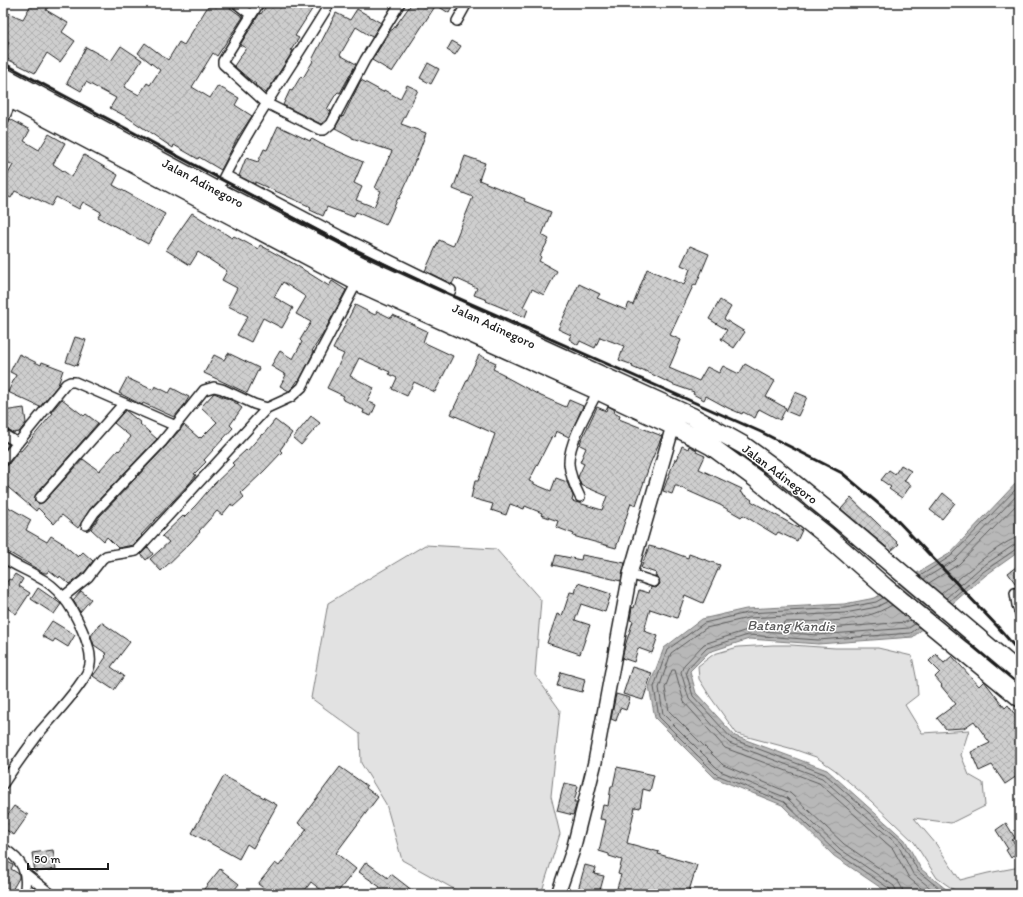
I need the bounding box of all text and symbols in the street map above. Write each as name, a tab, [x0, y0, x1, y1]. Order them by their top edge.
street label: Jalan Adinegoro	[160, 155, 247, 211]
street label: Jalan Adinegoro	[450, 300, 538, 352]
street label: Jalan Adinegoro	[740, 441, 821, 507]
water label: Batang Kandis	[747, 617, 836, 635]
scale bar	[28, 845, 108, 871]
text: 50 m	[34, 852, 60, 866]

